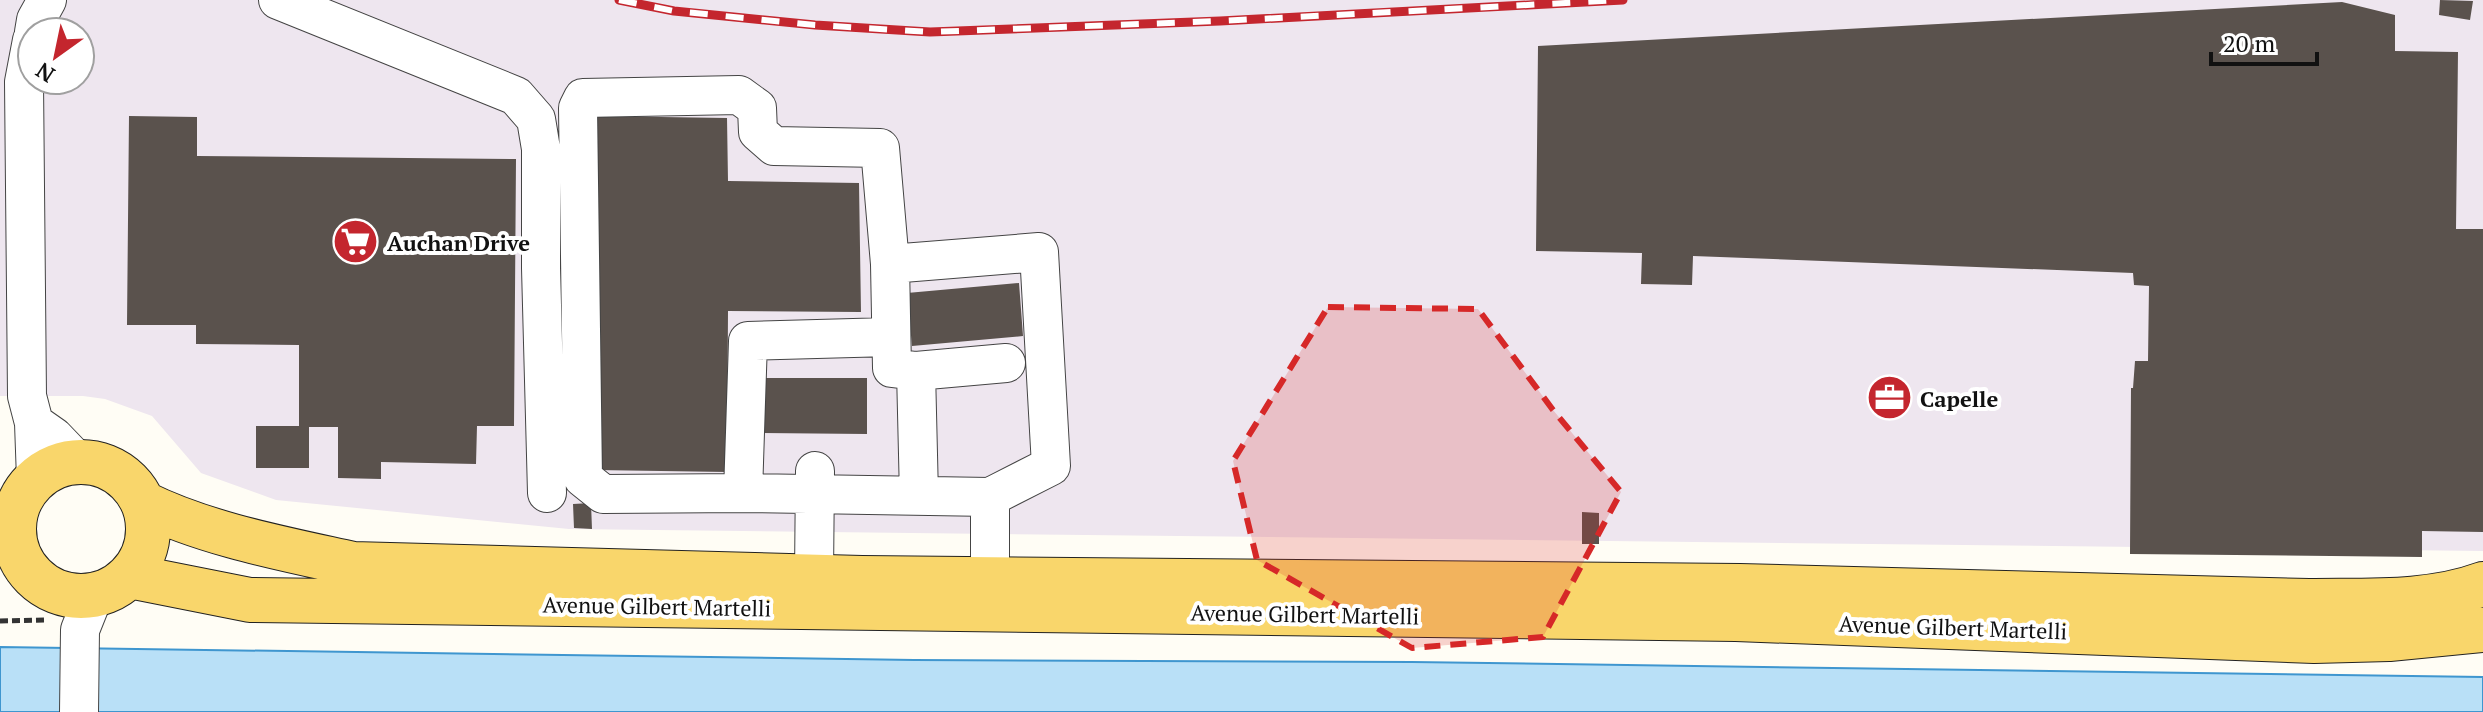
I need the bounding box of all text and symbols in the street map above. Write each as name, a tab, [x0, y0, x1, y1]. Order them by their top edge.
north arrow	[16, 16, 96, 96]
scale bar	[2211, 16, 2317, 66]
text: 20 m	[2223, 27, 2275, 59]
text: N	[30, 56, 60, 90]
supermarket icon: Auchan Drive	[332, 218, 380, 266]
place label: Auchan Drive	[387, 228, 530, 257]
office icon: Capelle	[1865, 374, 1913, 422]
place label: Capelle	[1920, 384, 1998, 413]
street label: Avenue Gilbert Martelli	[543, 590, 771, 622]
street label: Avenue Gilbert Martelli	[1191, 598, 1419, 630]
street label: Avenue Gilbert Martelli	[1838, 609, 2068, 645]

